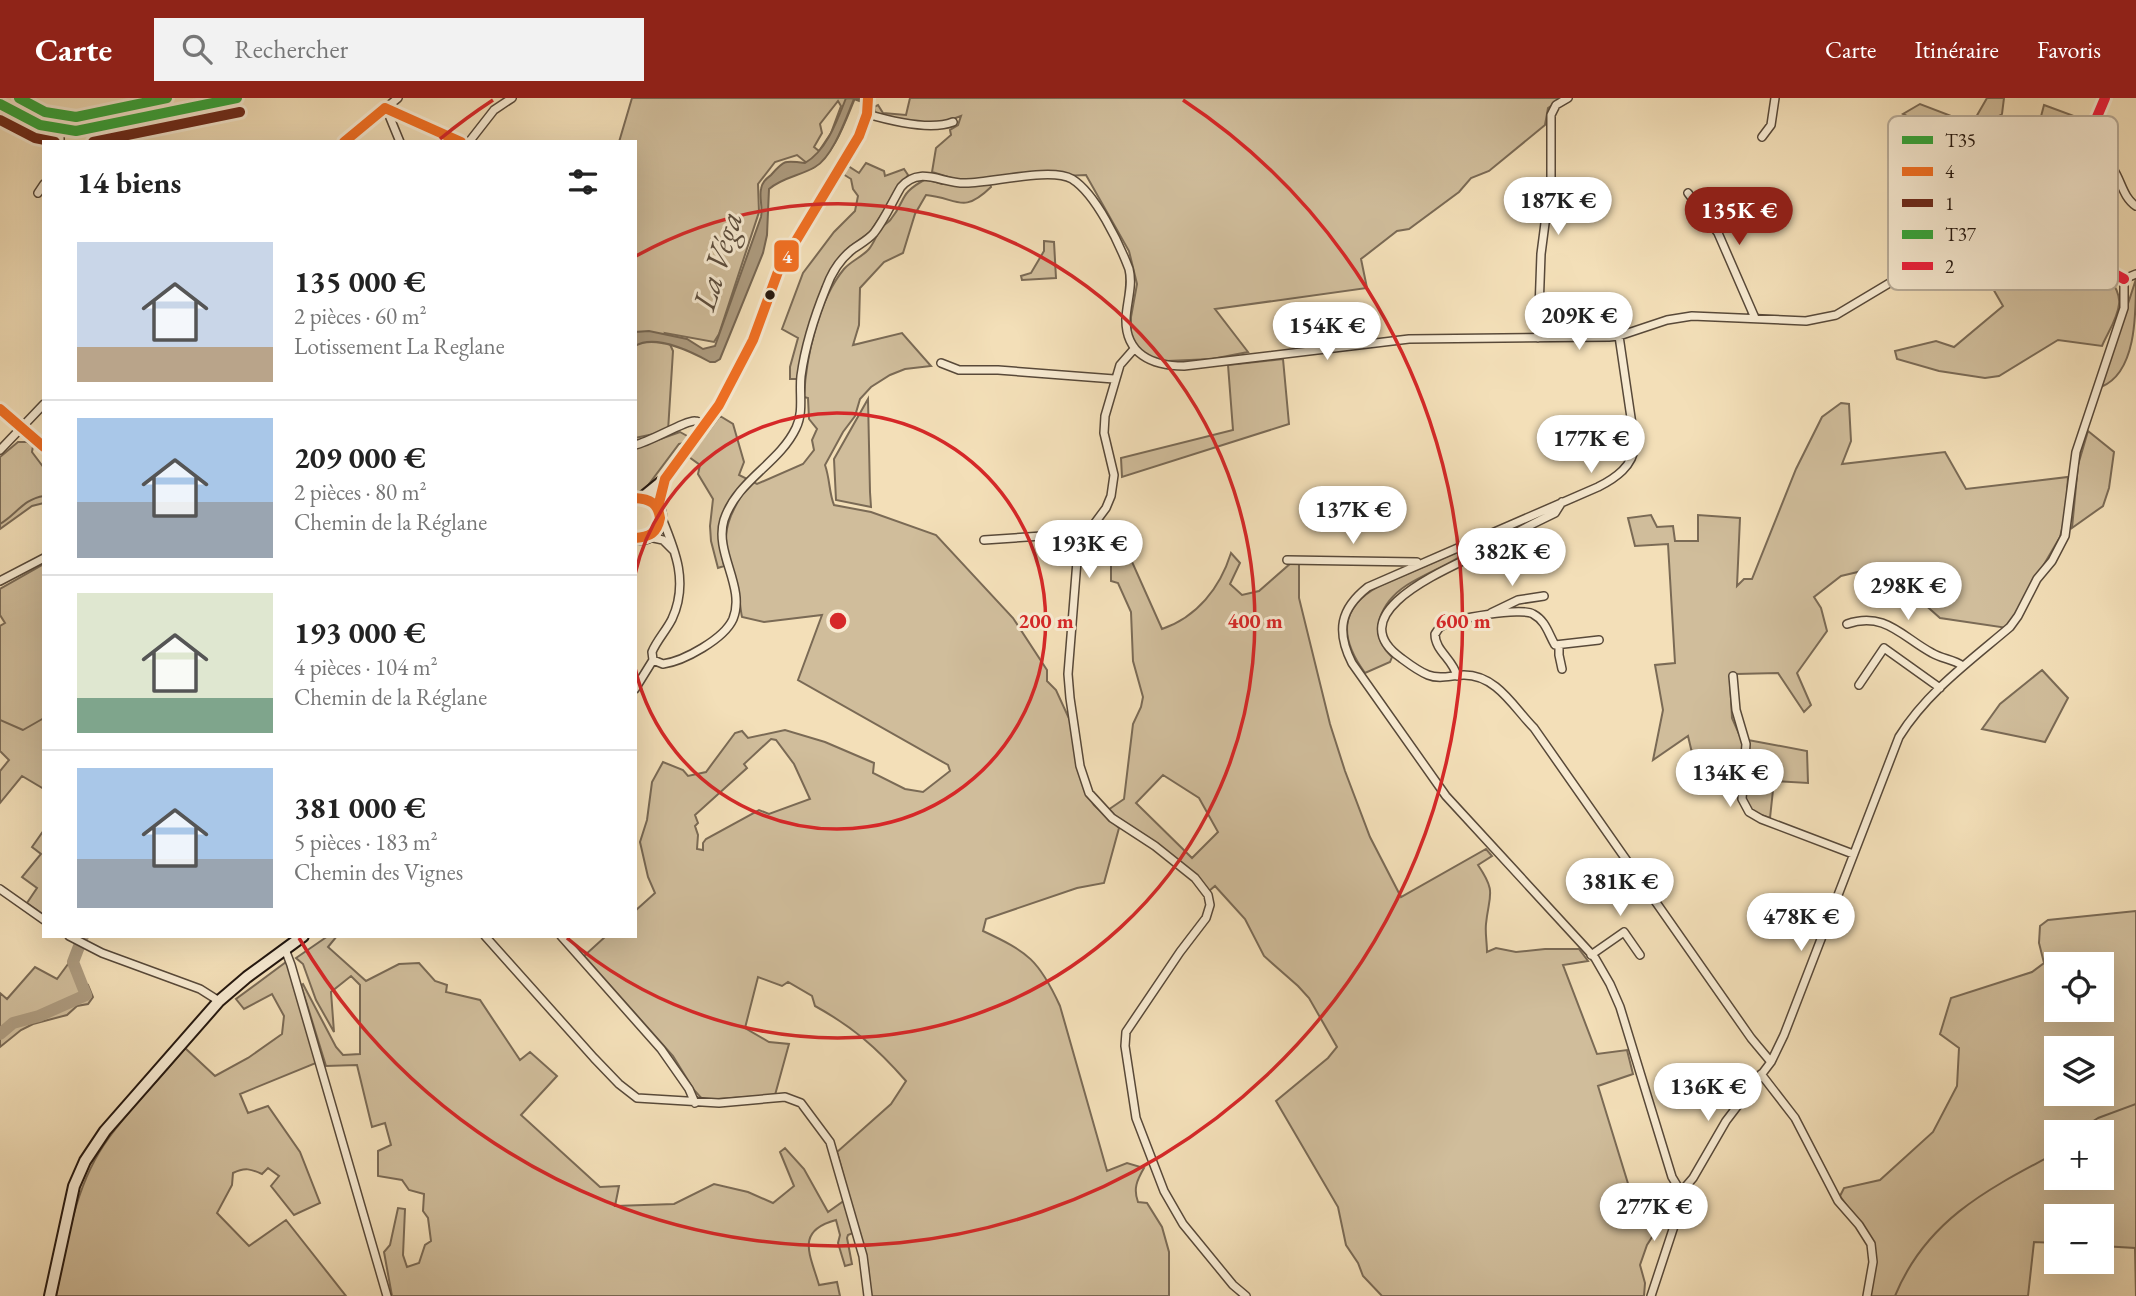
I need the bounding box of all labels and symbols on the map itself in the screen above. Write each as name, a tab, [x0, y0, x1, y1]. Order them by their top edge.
legend	[1888, 116, 2118, 290]
text: T35	[1945, 128, 1976, 153]
text: 4	[1945, 159, 1955, 184]
pin: 187K €	[1501, 178, 1615, 237]
pin: 135K €	[1682, 188, 1796, 247]
text: 1	[1945, 191, 1954, 216]
water label: La Véga	[681, 206, 752, 317]
text: T37	[1945, 222, 1977, 247]
line badge: 4	[773, 239, 800, 273]
text: 4	[782, 244, 793, 269]
text: 2	[1945, 254, 1954, 279]
unlabelled marker	[763, 288, 777, 302]
pin: 209K €	[1522, 292, 1636, 352]
pin: 154K €	[1270, 302, 1384, 362]
pin: 177K €	[1534, 416, 1648, 475]
pin: 137K €	[1296, 486, 1410, 546]
pin: 193K €	[1032, 520, 1146, 580]
pin: 382K €	[1455, 528, 1569, 588]
pin: 298K €	[1851, 562, 1965, 622]
text: 200 m	[1018, 607, 1074, 634]
text: 400 m	[1227, 607, 1283, 634]
text: 600 m	[1435, 607, 1491, 634]
centre of rings	[826, 609, 850, 633]
pin: 134K €	[1673, 750, 1787, 809]
pin: 381K €	[1563, 858, 1677, 918]
pin: 478K €	[1744, 894, 1858, 953]
pin: 136K €	[1651, 1063, 1765, 1123]
pin: 277K €	[1597, 1184, 1711, 1243]

